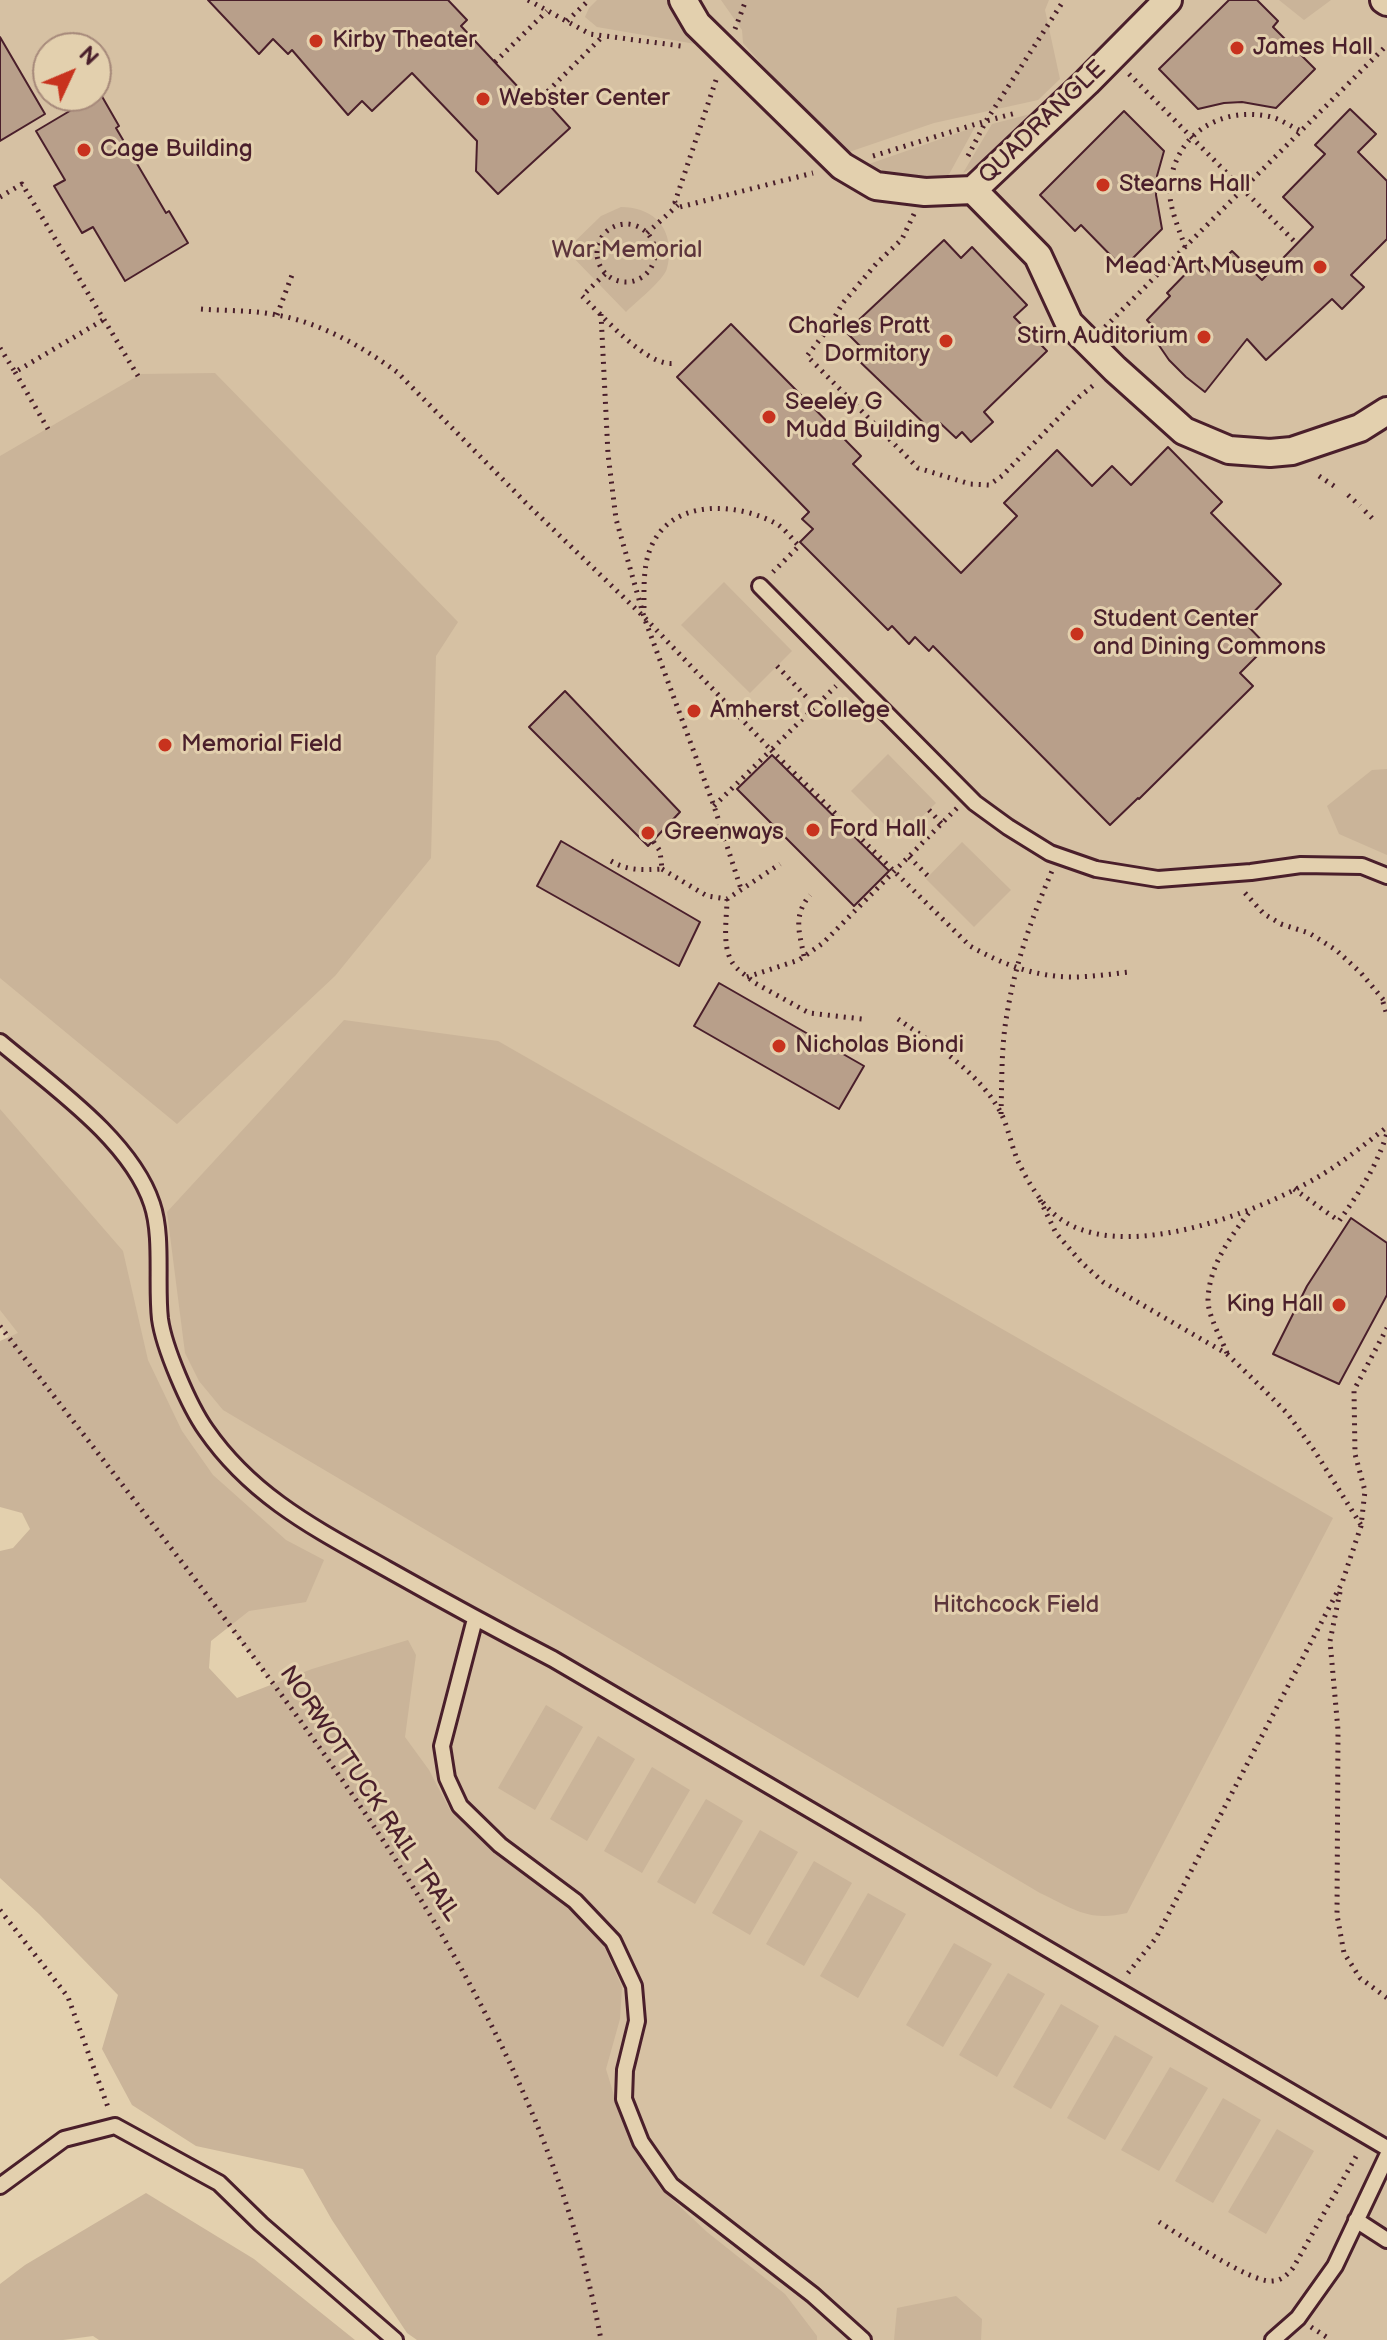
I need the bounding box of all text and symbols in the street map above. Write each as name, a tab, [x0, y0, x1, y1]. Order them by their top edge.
place label: Kirby Theater	[332, 27, 477, 55]
north arrow	[32, 32, 112, 112]
marker: Kirby Theater	[307, 32, 325, 50]
place label: James Hall	[1253, 34, 1373, 62]
marker: James Hall	[1228, 39, 1246, 57]
text: N	[73, 41, 104, 72]
street label: QUADRANGLE	[974, 55, 1112, 191]
place label: Webster Center	[499, 85, 670, 113]
marker: Webster Center	[474, 90, 492, 108]
place label: Cage Building	[100, 136, 253, 164]
marker: Cage Building	[75, 141, 93, 159]
place label: Stearns Hall	[1119, 171, 1250, 199]
marker: Stearns Hall	[1094, 176, 1112, 194]
park label: War Memorial	[552, 237, 702, 265]
place label: Mead Art Museum	[1104, 253, 1304, 281]
marker: Mead Art Museum	[1311, 258, 1329, 276]
place label: Charles Pratt Dormitory	[788, 313, 930, 369]
place label: Stirn Auditorium	[1017, 323, 1188, 351]
marker: Stirn Auditorium	[1195, 328, 1213, 346]
marker: Charles Pratt Dormitory	[937, 332, 955, 350]
place label: Seeley G Mudd Building	[785, 389, 940, 445]
marker: Seeley G Mudd Building	[760, 408, 778, 426]
place label: Student Center and Dining Commons	[1093, 606, 1326, 662]
marker: Student Center and Dining Commons	[1068, 625, 1086, 643]
place label: Amherst College	[710, 697, 890, 725]
marker: Amherst College	[685, 702, 703, 720]
place label: Memorial Field	[181, 731, 342, 759]
marker: Memorial Field	[156, 736, 174, 754]
place label: Ford Hall	[829, 816, 926, 844]
place label: Greenways	[664, 819, 784, 847]
marker: Ford Hall	[804, 821, 822, 839]
marker: Greenways	[639, 824, 657, 842]
place label: Nicholas Biondi	[795, 1032, 964, 1060]
marker: Nicholas Biondi	[770, 1037, 788, 1055]
place label: King Hall	[1226, 1291, 1323, 1319]
marker: King Hall	[1330, 1296, 1348, 1314]
park label: Hitchcock Field	[933, 1592, 1099, 1620]
street label: NORWOTTUCK RAIL TRAIL	[273, 1661, 465, 1927]

